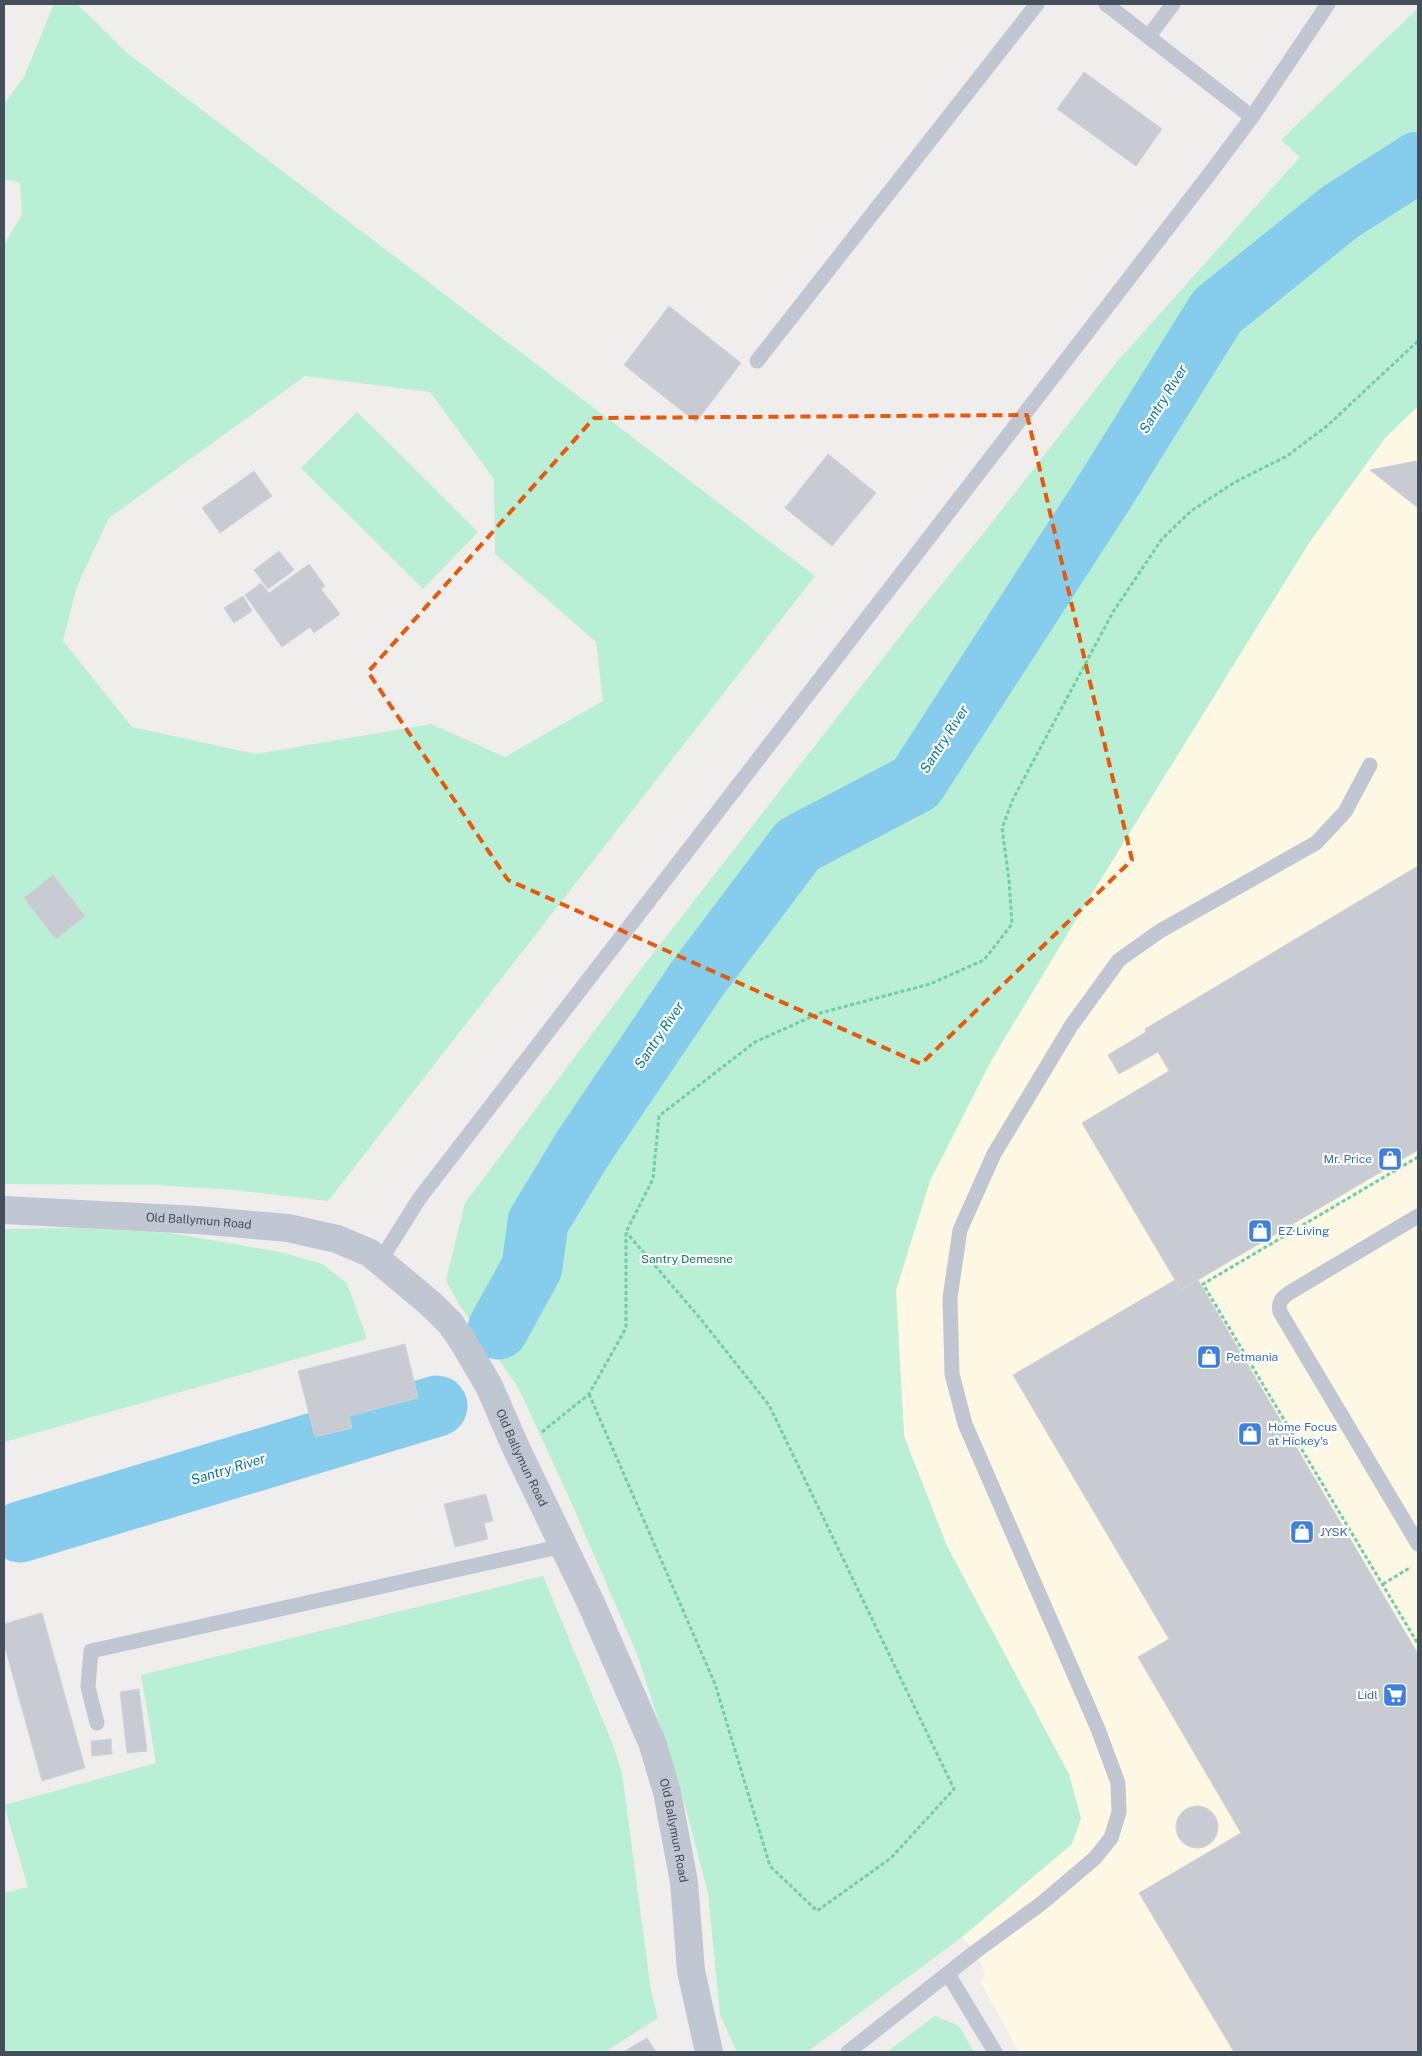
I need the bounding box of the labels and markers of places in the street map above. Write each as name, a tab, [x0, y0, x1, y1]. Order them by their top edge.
shop icon: Mr. Price	[1377, 1146, 1403, 1172]
place label: Mr. Price	[1323, 1152, 1372, 1166]
shop icon: EZ Living	[1247, 1218, 1273, 1244]
place label: EZ Living	[1278, 1224, 1329, 1238]
shop icon: Petmania	[1196, 1344, 1222, 1370]
place label: Petmania	[1226, 1350, 1278, 1364]
place label: Home Focus at Hickey's	[1268, 1420, 1337, 1448]
shop icon: Home Focus at Hickey's	[1237, 1421, 1263, 1447]
shop icon: JYSK	[1289, 1519, 1315, 1545]
place label: JYSK	[1320, 1525, 1348, 1539]
supermarket icon: Lidl	[1382, 1682, 1408, 1708]
place label: Lidl	[1357, 1688, 1378, 1702]

